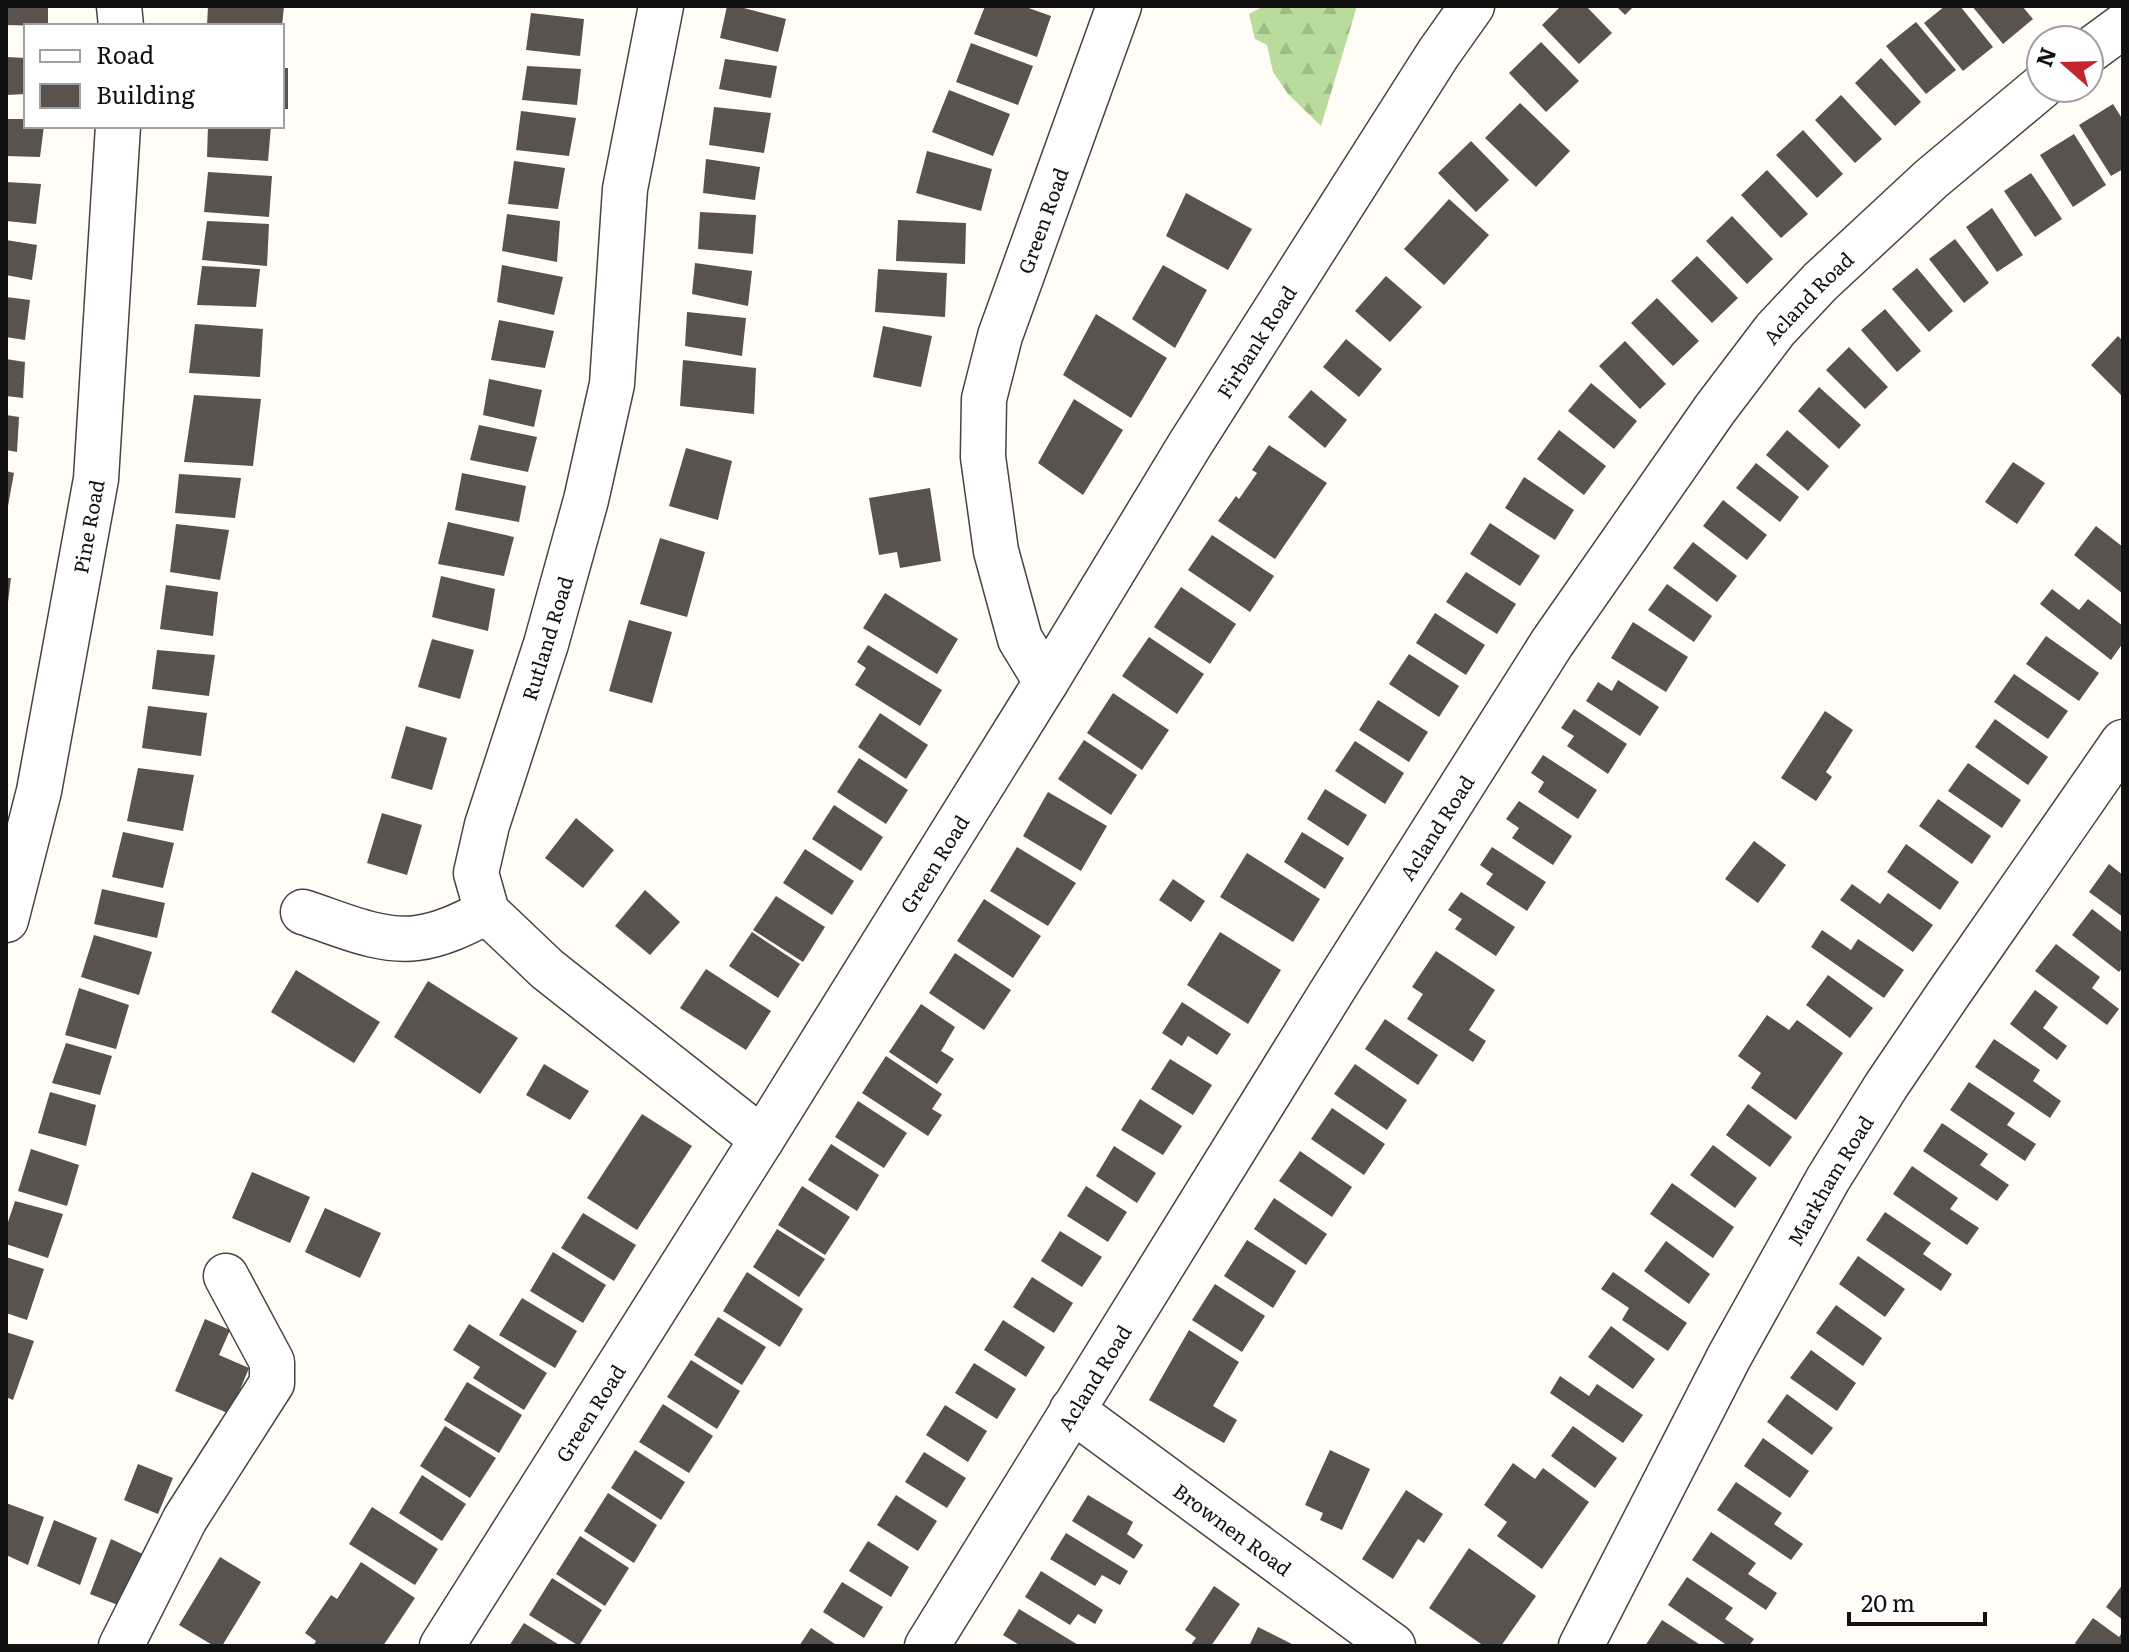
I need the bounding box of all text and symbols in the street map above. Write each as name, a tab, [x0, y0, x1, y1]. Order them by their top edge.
legend	[24, 24, 284, 128]
north arrow	[2025, 24, 2105, 104]
text: Road	[96, 36, 155, 71]
text: N	[2026, 42, 2063, 71]
text: Building	[96, 76, 195, 111]
street label: Green Road	[1009, 163, 1075, 277]
street label: Acland Road	[1755, 244, 1859, 350]
street label: Firbank Road	[1208, 279, 1303, 404]
street label: Pine Road	[64, 477, 111, 576]
street label: Rutland Road	[513, 572, 579, 704]
street label: Acland Road	[1391, 769, 1480, 886]
street label: Green Road	[891, 808, 975, 918]
street label: Markham Road	[1779, 1109, 1880, 1251]
street label: Acland Road	[1049, 1318, 1137, 1436]
street label: Green Road	[547, 1358, 632, 1467]
street label: Brownen Road	[1168, 1475, 1299, 1582]
scale bar	[1849, 1576, 1985, 1626]
text: 20 m	[1861, 1584, 1915, 1619]

